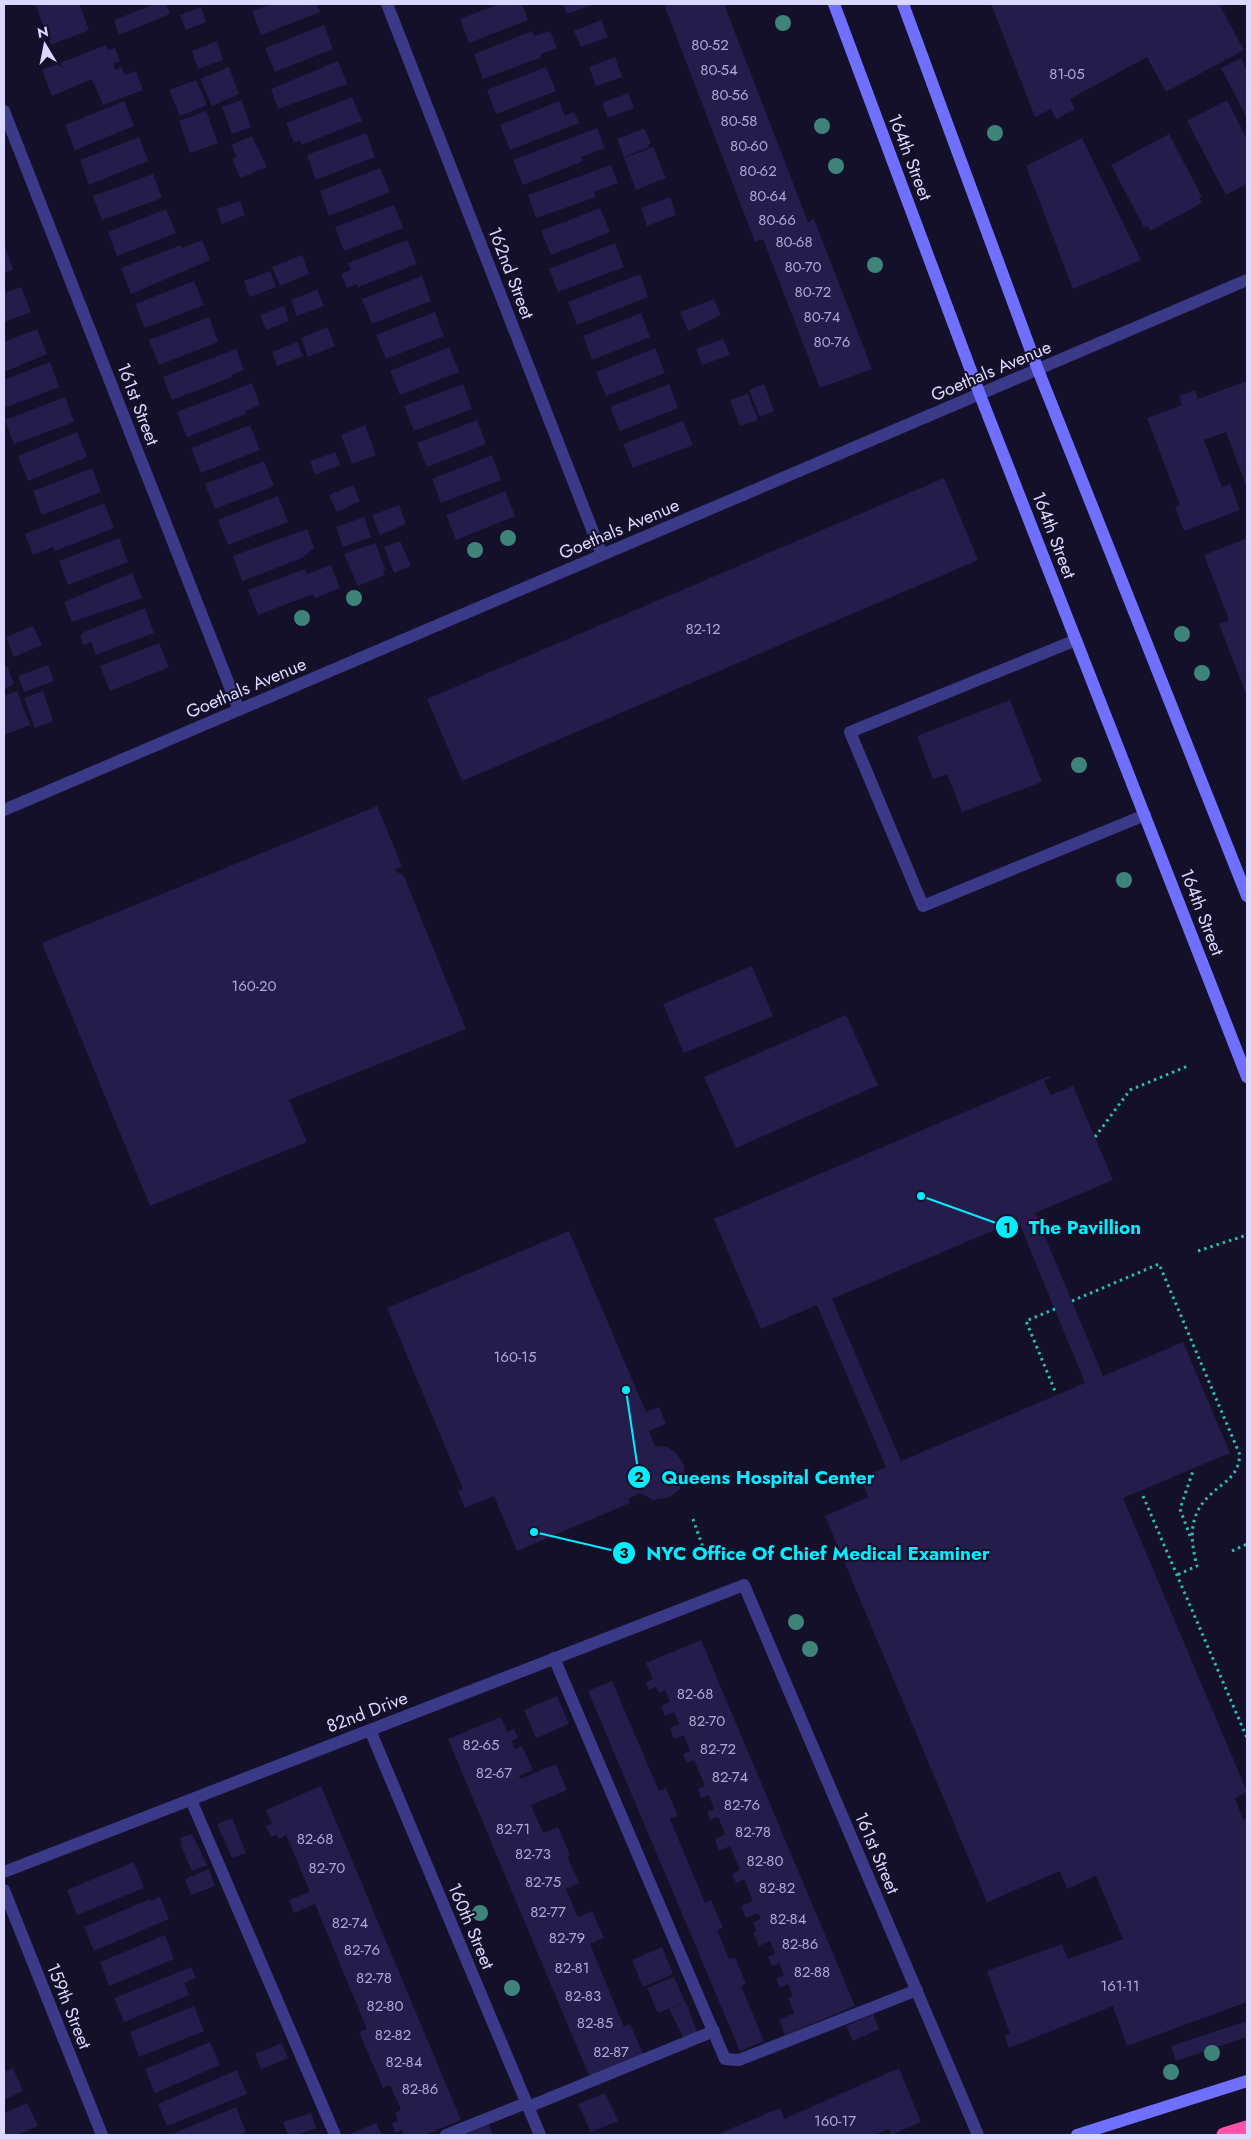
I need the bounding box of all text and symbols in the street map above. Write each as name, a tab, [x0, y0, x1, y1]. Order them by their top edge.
north arrow	[20, 20, 70, 70]
text: N	[36, 21, 50, 43]
house number: 80-52	[691, 34, 729, 56]
house number: 80-54	[700, 59, 738, 81]
house number: 81-05	[1049, 63, 1085, 85]
house number: 80-56	[711, 84, 749, 106]
house number: 80-58	[721, 110, 758, 132]
street label: 164th Street	[882, 110, 939, 205]
house number: 80-60	[730, 135, 768, 157]
house number: 80-62	[739, 160, 777, 182]
house number: 80-64	[749, 185, 787, 207]
house number: 80-66	[758, 209, 796, 231]
street label: 162nd Street	[482, 223, 541, 323]
house number: 80-68	[775, 231, 813, 253]
house number: 80-70	[784, 256, 822, 278]
house number: 80-72	[795, 281, 831, 303]
house number: 80-74	[804, 306, 841, 328]
house number: 80-76	[814, 331, 850, 353]
street label: Goethals Avenue	[927, 334, 1055, 408]
street label: 161st Street	[110, 359, 166, 450]
street label: 164th Street	[1026, 488, 1083, 583]
street label: Goethals Avenue	[555, 492, 683, 566]
house number: 82-12	[685, 618, 721, 640]
street label: Goethals Avenue	[182, 651, 310, 725]
street label: 164th Street	[1174, 865, 1231, 960]
house number: 160-20	[231, 975, 277, 997]
callout: The Pavillion	[994, 1210, 1152, 1244]
text: The Pavillion	[1029, 1214, 1141, 1241]
text: 1	[1003, 1217, 1011, 1239]
house number: 160-15	[494, 1346, 536, 1368]
callout: Queens Hospital Center	[626, 1460, 884, 1494]
text: Queens Hospital Center	[661, 1464, 875, 1491]
text: 2	[634, 1466, 644, 1488]
callout: NYC Office Of Chief Medical Examiner	[611, 1536, 1000, 1570]
text: NYC Office Of Chief Medical Examiner	[646, 1540, 990, 1567]
text: 3	[619, 1542, 629, 1564]
house number: 82-68	[677, 1683, 713, 1705]
street label: 82nd Drive	[323, 1685, 411, 1739]
house number: 82-70	[689, 1710, 725, 1732]
house number: 82-65	[463, 1734, 499, 1756]
house number: 82-72	[700, 1738, 736, 1760]
house number: 82-67	[476, 1762, 512, 1784]
house number: 82-74	[712, 1766, 749, 1788]
house number: 82-76	[724, 1794, 760, 1816]
street label: 161st Street	[848, 1808, 906, 1899]
house number: 82-71	[496, 1818, 530, 1840]
house number: 82-78	[735, 1821, 771, 1843]
house number: 82-68	[297, 1828, 333, 1850]
house number: 82-73	[515, 1843, 551, 1865]
house number: 82-80	[746, 1850, 784, 1872]
house number: 82-70	[309, 1857, 345, 1879]
house number: 82-75	[525, 1871, 561, 1893]
house number: 82-82	[759, 1877, 795, 1899]
street label: 160th Street	[441, 1879, 501, 1974]
house number: 82-77	[530, 1901, 566, 1923]
house number: 82-84	[770, 1908, 807, 1930]
house number: 82-74	[332, 1912, 369, 1934]
house number: 82-79	[549, 1927, 585, 1949]
house number: 82-86	[782, 1933, 818, 1955]
house number: 82-76	[344, 1939, 380, 1961]
house number: 82-81	[555, 1957, 589, 1979]
street label: 159th Street	[40, 1959, 98, 2054]
house number: 82-88	[794, 1961, 830, 1983]
house number: 82-78	[356, 1967, 392, 1989]
house number: 161-11	[1101, 1975, 1139, 1997]
house number: 82-83	[565, 1985, 601, 2007]
house number: 82-80	[366, 1995, 404, 2017]
house number: 82-85	[577, 2012, 613, 2034]
house number: 82-82	[375, 2024, 411, 2046]
house number: 82-87	[593, 2041, 629, 2063]
house number: 82-84	[386, 2051, 423, 2073]
house number: 82-86	[402, 2078, 438, 2100]
house number: 160-17	[814, 2110, 856, 2132]

